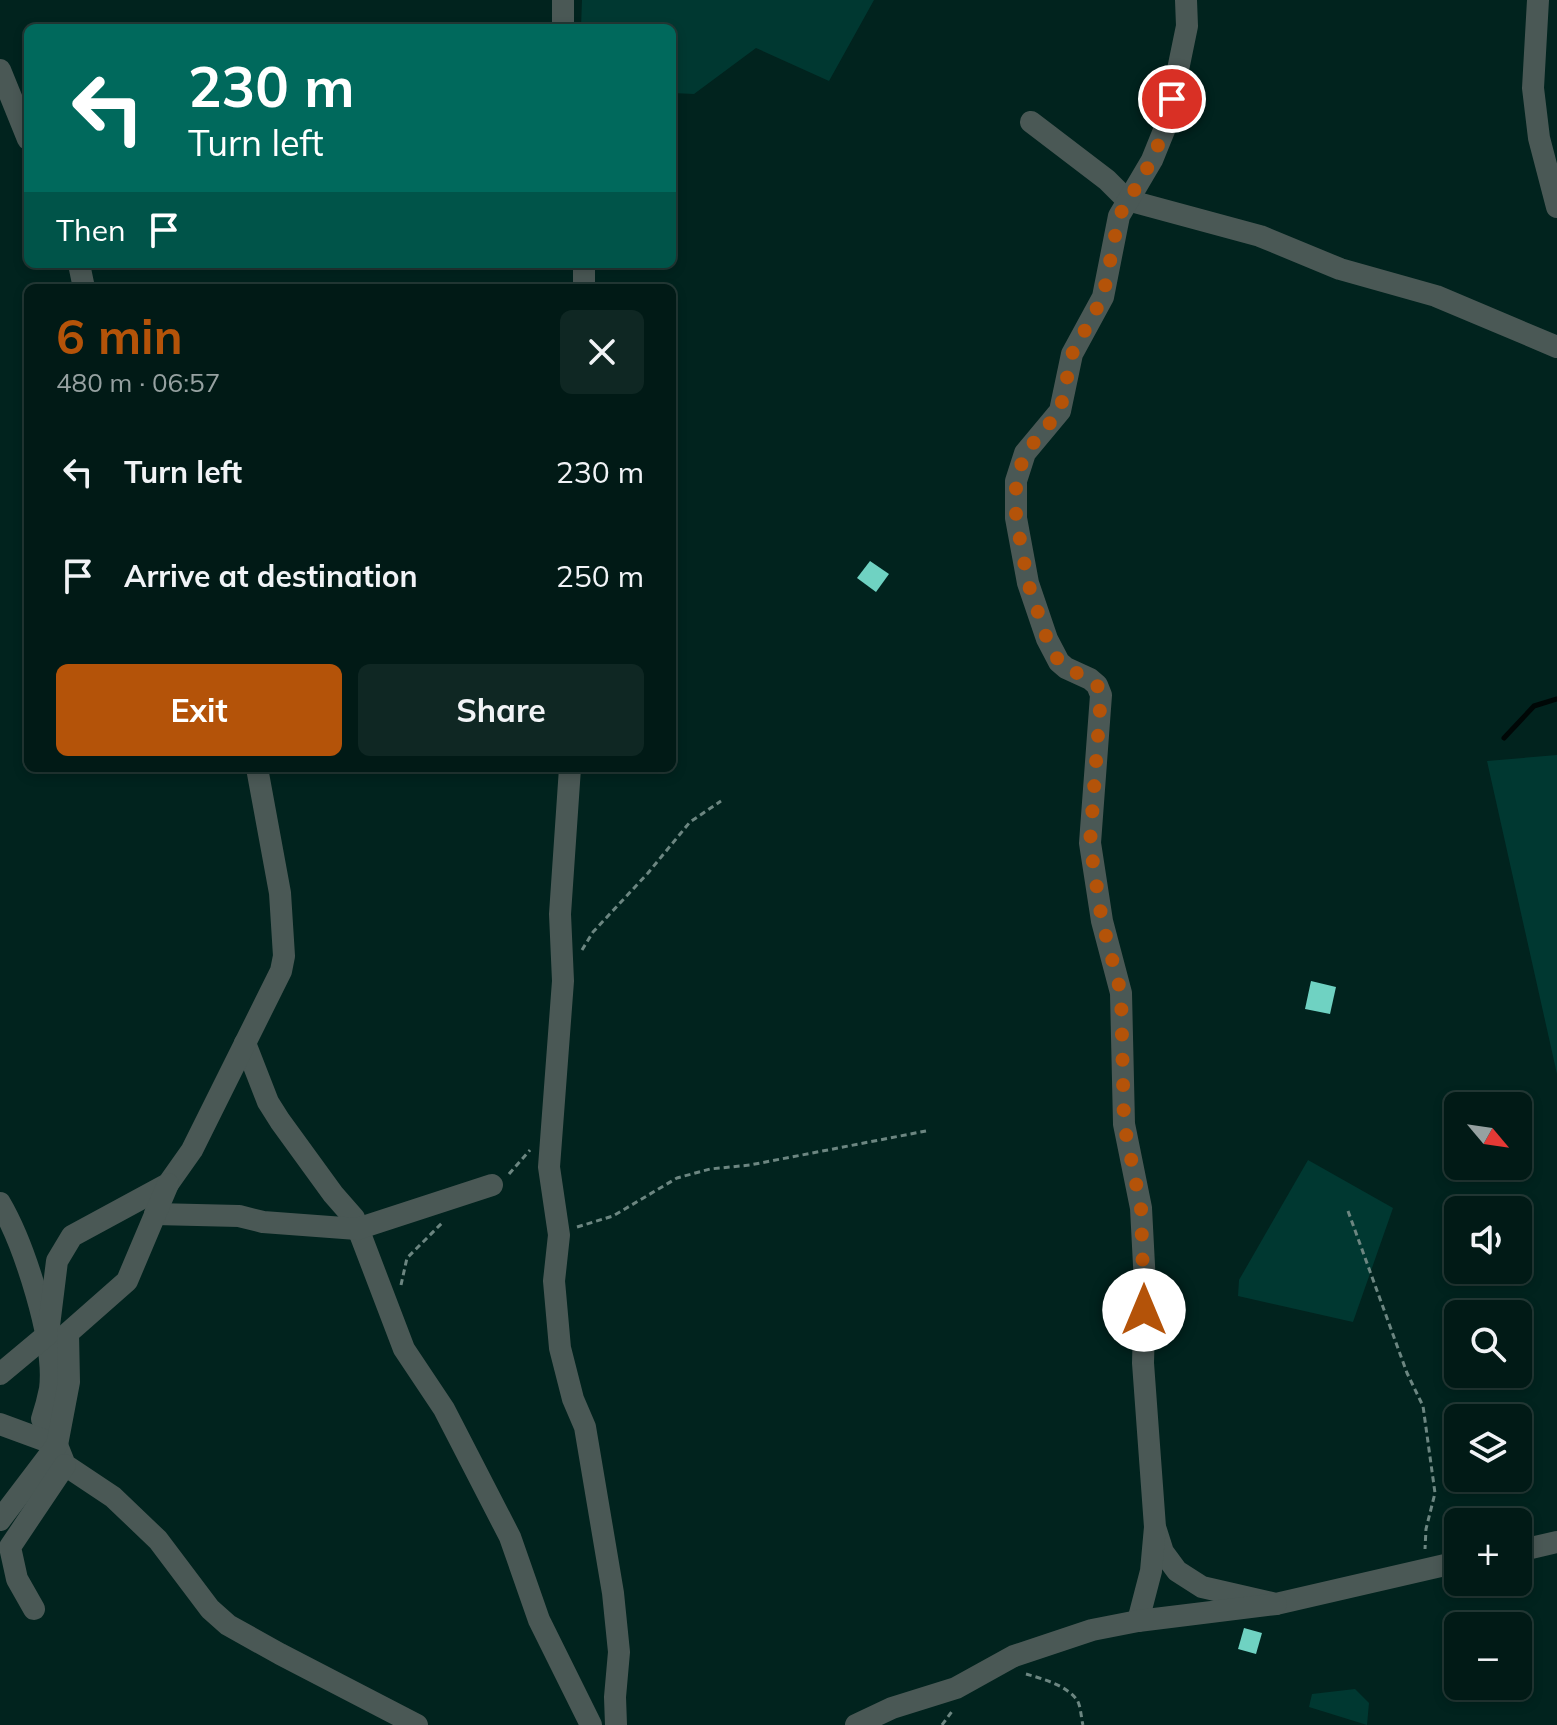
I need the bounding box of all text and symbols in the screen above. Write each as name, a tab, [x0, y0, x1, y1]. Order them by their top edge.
text: 230 m	[188, 51, 355, 121]
icon: left	[56, 56, 160, 160]
pin	[1138, 65, 1206, 133]
icon: arrive	[1150, 77, 1194, 121]
text: Turn left	[188, 120, 324, 165]
icon: arrive	[142, 208, 186, 252]
text: Then	[56, 211, 126, 249]
text: 6 min	[56, 306, 183, 366]
button: close	[560, 310, 644, 394]
text: 480 m · 06:57	[56, 366, 220, 399]
icon: left	[56, 450, 100, 494]
text: Turn left	[124, 453, 242, 491]
text: 230 m	[556, 453, 644, 491]
icon: arrive	[56, 554, 100, 598]
text: Arrive at destination	[124, 557, 418, 595]
text: 250 m	[556, 557, 644, 595]
button: Exit	[56, 664, 342, 756]
button: Share	[358, 664, 644, 756]
north arrow	[1444, 1092, 1532, 1180]
map controls	[1444, 1092, 1532, 1700]
button: sound	[1444, 1196, 1532, 1284]
position arrow	[1102, 1268, 1186, 1352]
button: search	[1444, 1300, 1532, 1388]
button: layers	[1444, 1404, 1532, 1492]
button: +	[1444, 1508, 1532, 1596]
button: −	[1444, 1612, 1532, 1700]

